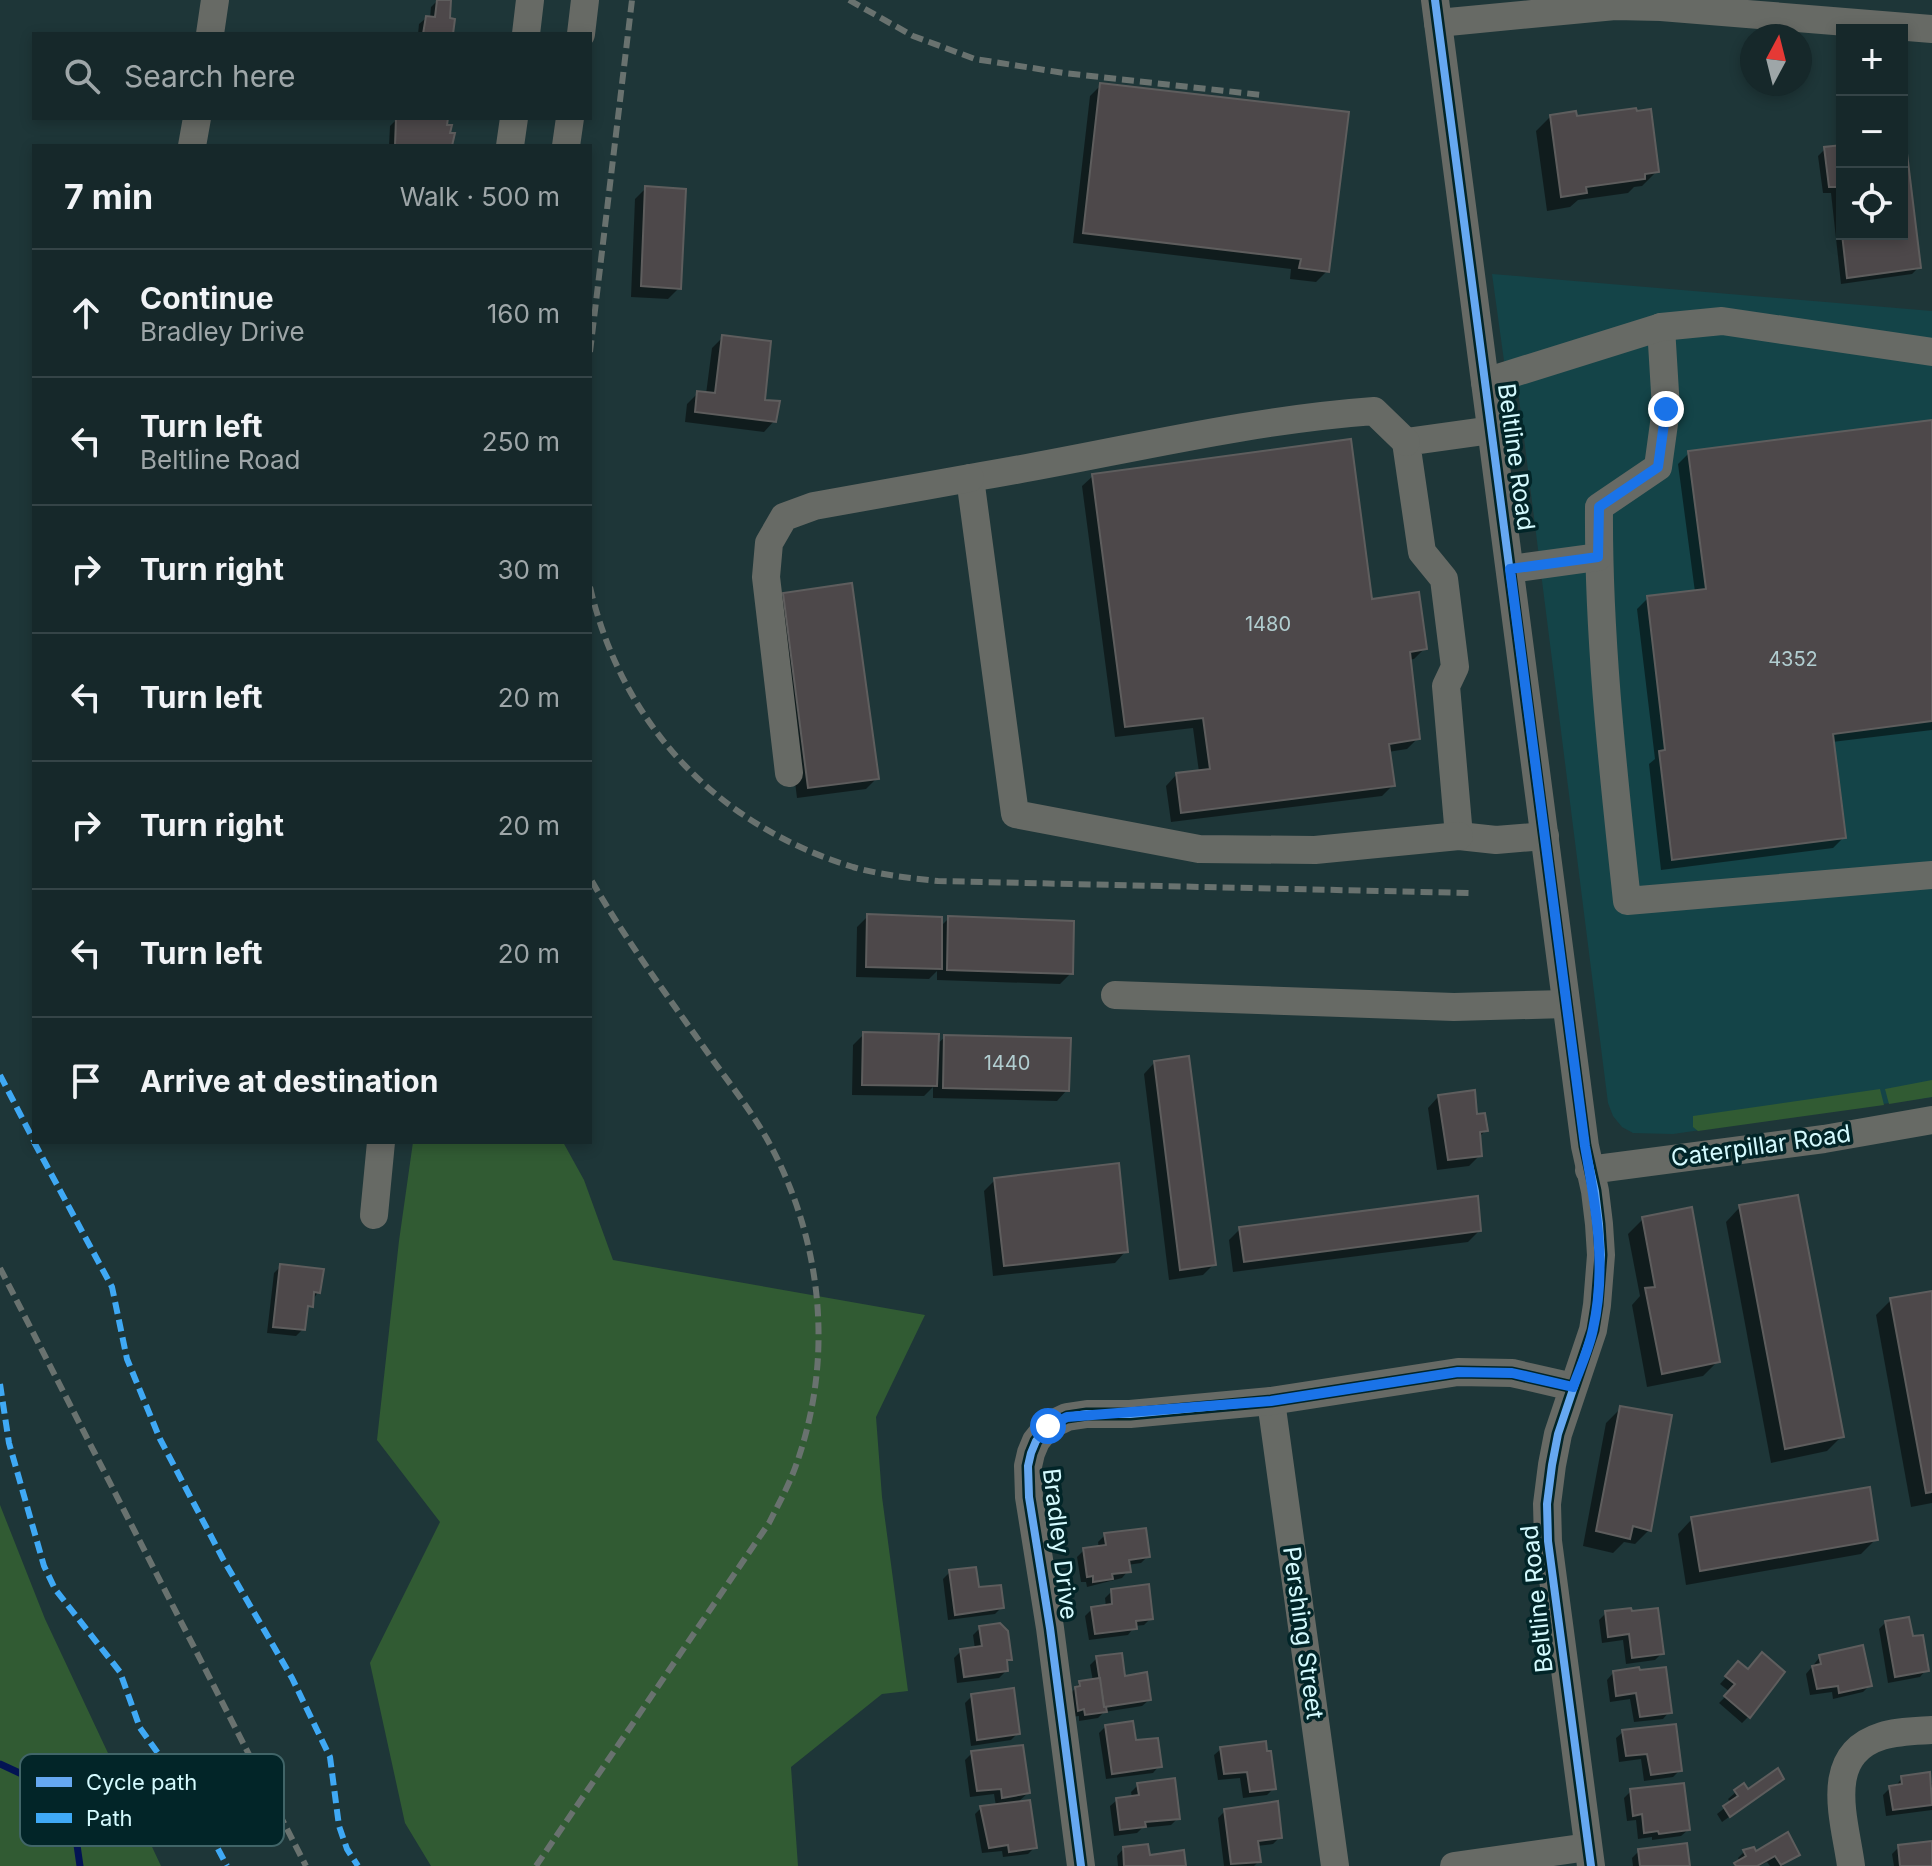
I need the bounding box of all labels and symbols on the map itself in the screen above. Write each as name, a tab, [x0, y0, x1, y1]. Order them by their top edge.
north arrow	[1740, 24, 1812, 96]
street label: Beltline Road	[1492, 382, 1541, 532]
route end	[1648, 391, 1684, 427]
house number: 1480	[1245, 612, 1291, 636]
house number: 4352	[1768, 647, 1818, 671]
house number: 1440	[984, 1051, 1030, 1075]
street label: Caterpillar Road	[1669, 1119, 1853, 1172]
route start	[1030, 1408, 1066, 1444]
street label: Bradley Drive	[1037, 1467, 1084, 1621]
street label: Beltline Road	[1514, 1524, 1559, 1674]
street label: Pershing Street	[1277, 1545, 1330, 1721]
legend	[20, 1754, 284, 1846]
text: Cycle path	[86, 1769, 197, 1795]
text: Path	[86, 1805, 133, 1831]

